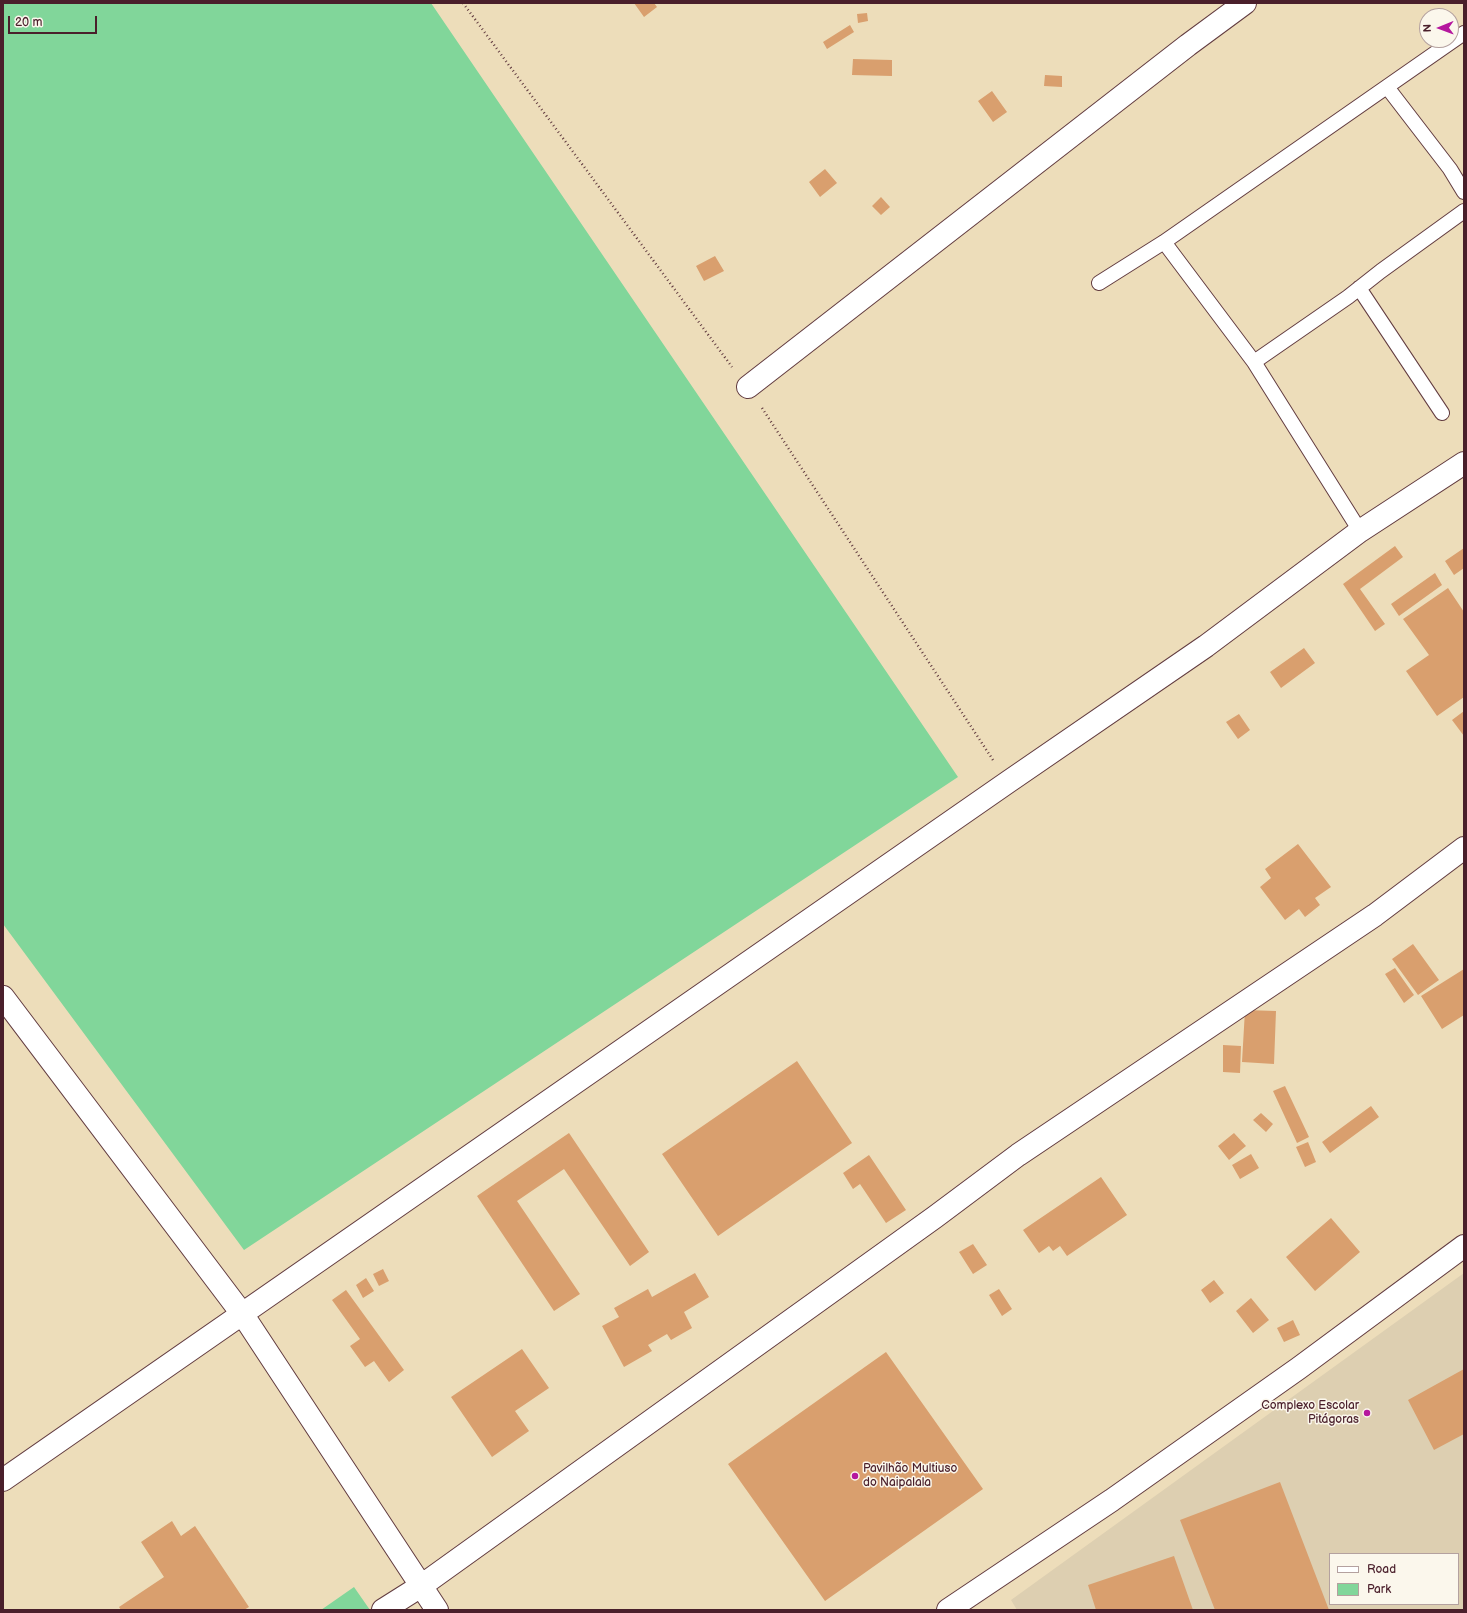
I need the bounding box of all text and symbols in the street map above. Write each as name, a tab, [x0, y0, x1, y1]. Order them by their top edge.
scale bar	[10, 8, 99, 34]
north arrow	[1419, 8, 1459, 48]
text: 20 m	[15, 15, 42, 30]
text: N	[1421, 24, 1434, 32]
place label: Complexo Escolar Pitágoras	[1261, 1399, 1359, 1427]
marker: Complexo Escolar Pitágoras	[1362, 1408, 1372, 1418]
place label: Pavilhão Multiuso do Naipalala	[863, 1462, 957, 1490]
marker: Pavilhão Multiuso do Naipalala	[850, 1471, 860, 1481]
legend	[1329, 1553, 1459, 1605]
text: Road	[1367, 1562, 1396, 1577]
text: Park	[1367, 1582, 1391, 1597]

